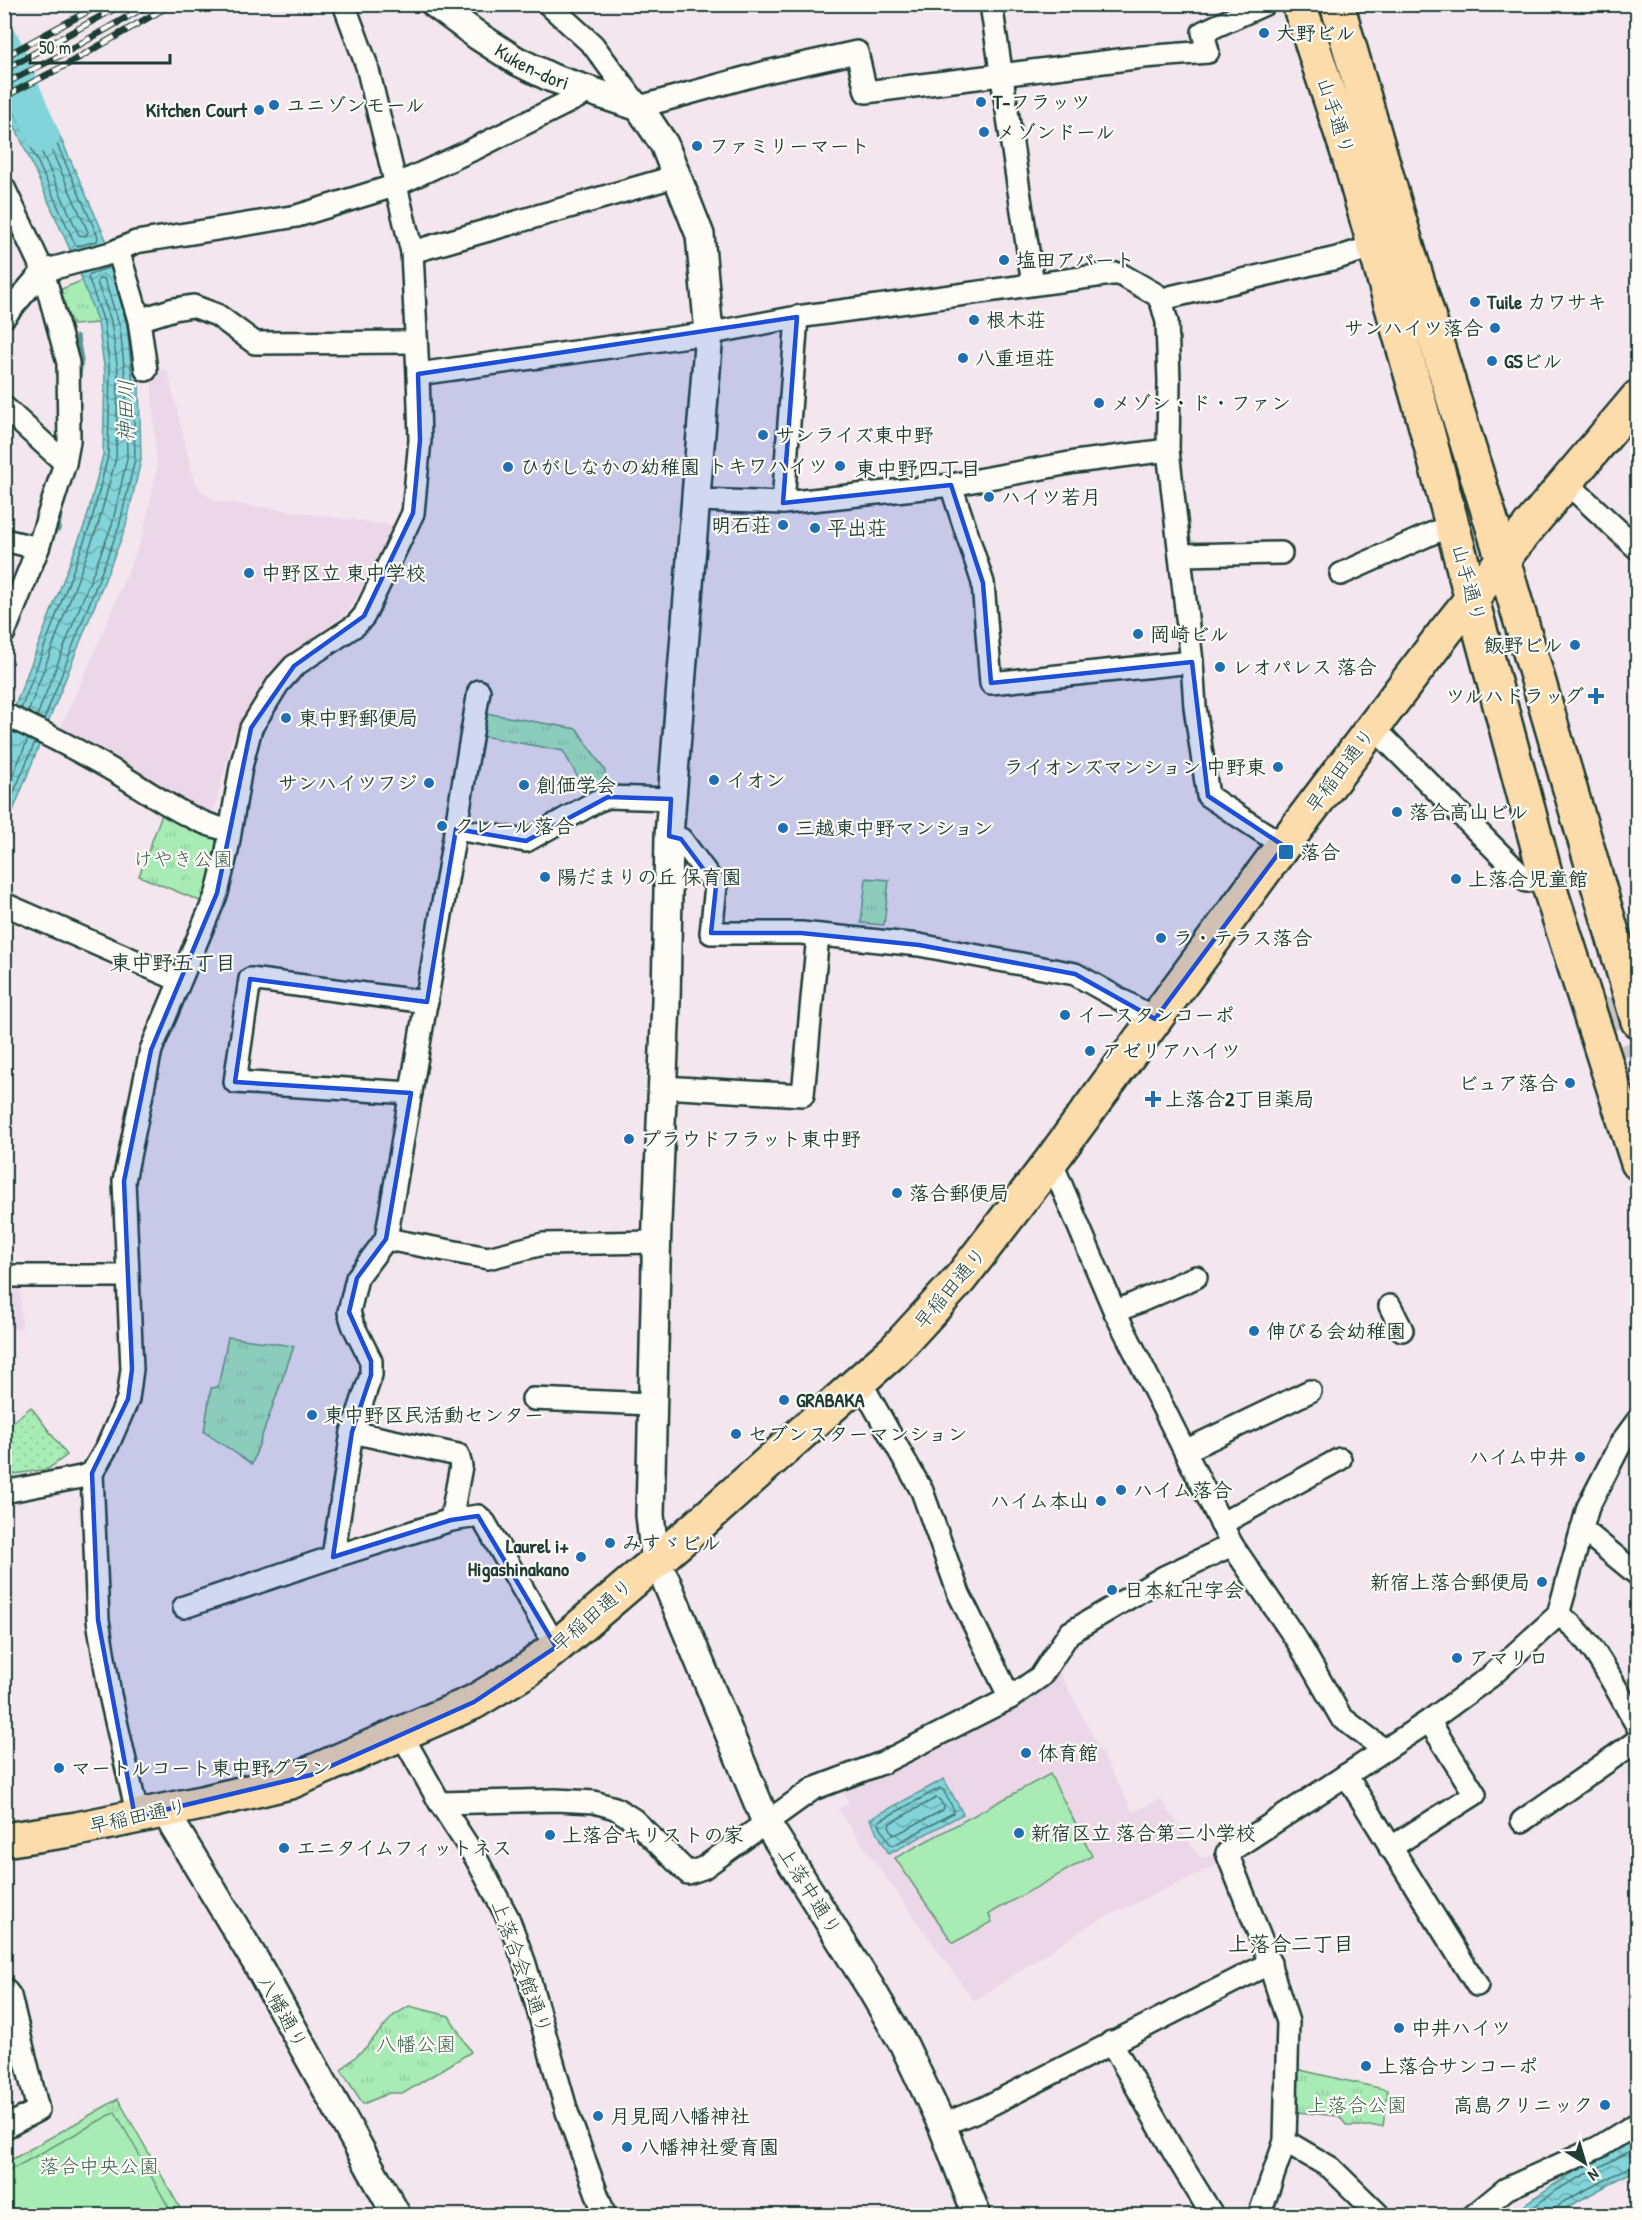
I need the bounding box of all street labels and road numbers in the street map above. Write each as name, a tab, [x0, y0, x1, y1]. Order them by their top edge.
street label: Kuken-dori	[490, 36, 573, 96]
street label: 山手通り	[1311, 74, 1362, 158]
street label: 山手通り	[1446, 541, 1493, 625]
street label: 早稲田通り	[1299, 722, 1380, 818]
street label: 早稲田通り	[907, 1241, 992, 1335]
street label: 早稲田通り	[545, 1572, 638, 1658]
street label: 早稲田通り	[86, 1792, 190, 1839]
street label: 上落中通り	[772, 1841, 848, 1940]
street label: 上落合会館通り	[486, 1896, 559, 2037]
street label: 八幡通り	[252, 1970, 315, 2053]

